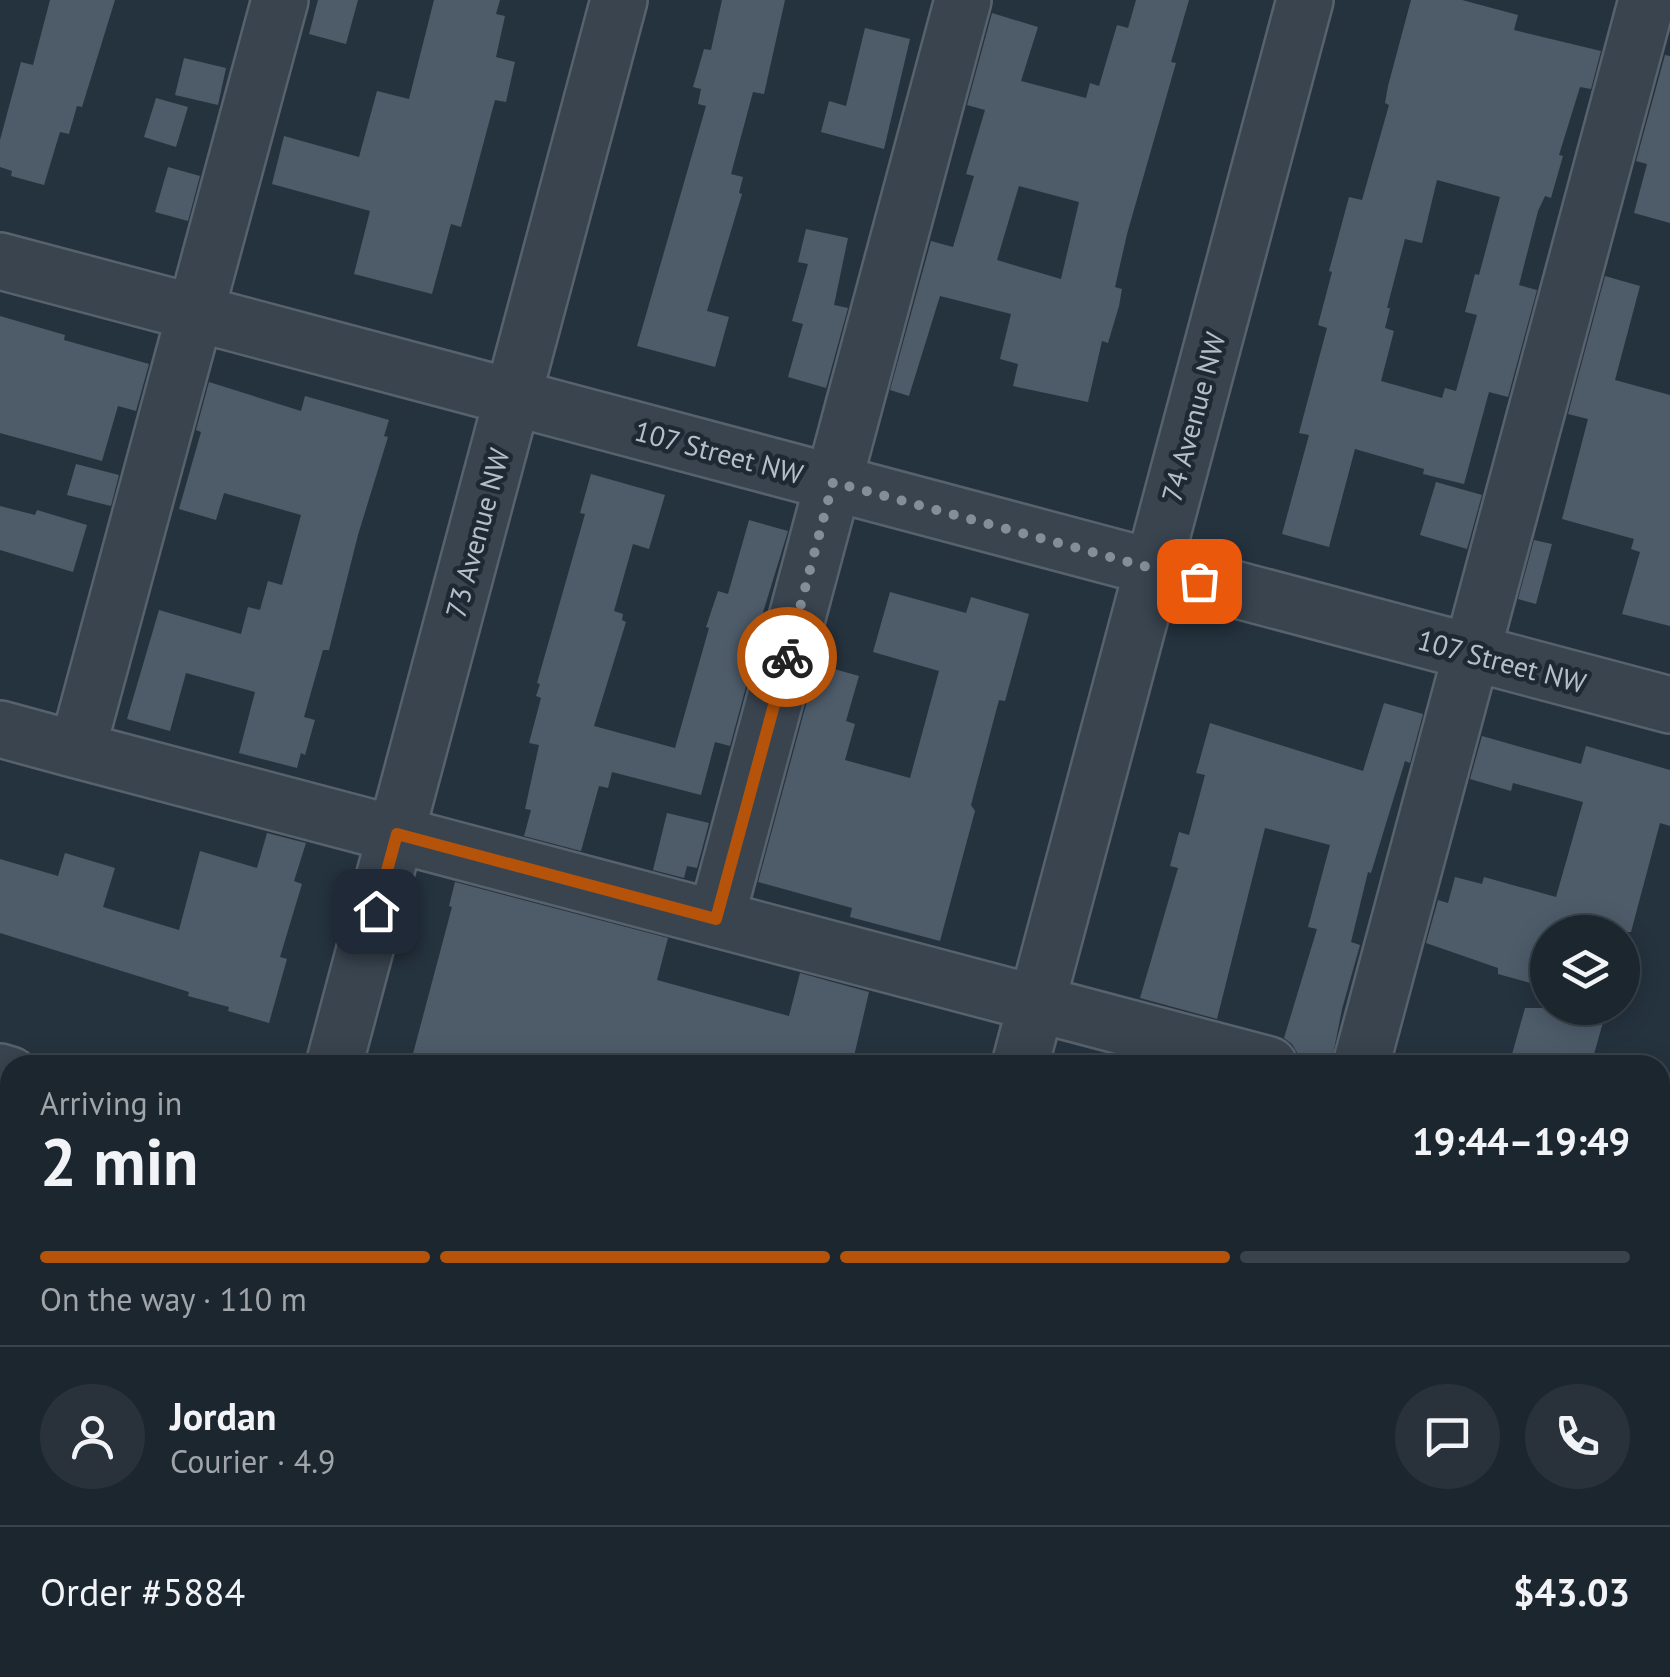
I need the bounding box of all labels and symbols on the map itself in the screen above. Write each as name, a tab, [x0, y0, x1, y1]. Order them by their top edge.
street label: 74 Avenue NW	[1153, 328, 1233, 506]
street label: 107 Street NW	[631, 412, 807, 492]
street label: 73 Avenue NW	[437, 444, 517, 622]
pin	[1157, 539, 1242, 624]
courier	[737, 607, 837, 707]
street label: 107 Street NW	[1414, 621, 1590, 701]
pin	[334, 869, 419, 954]

